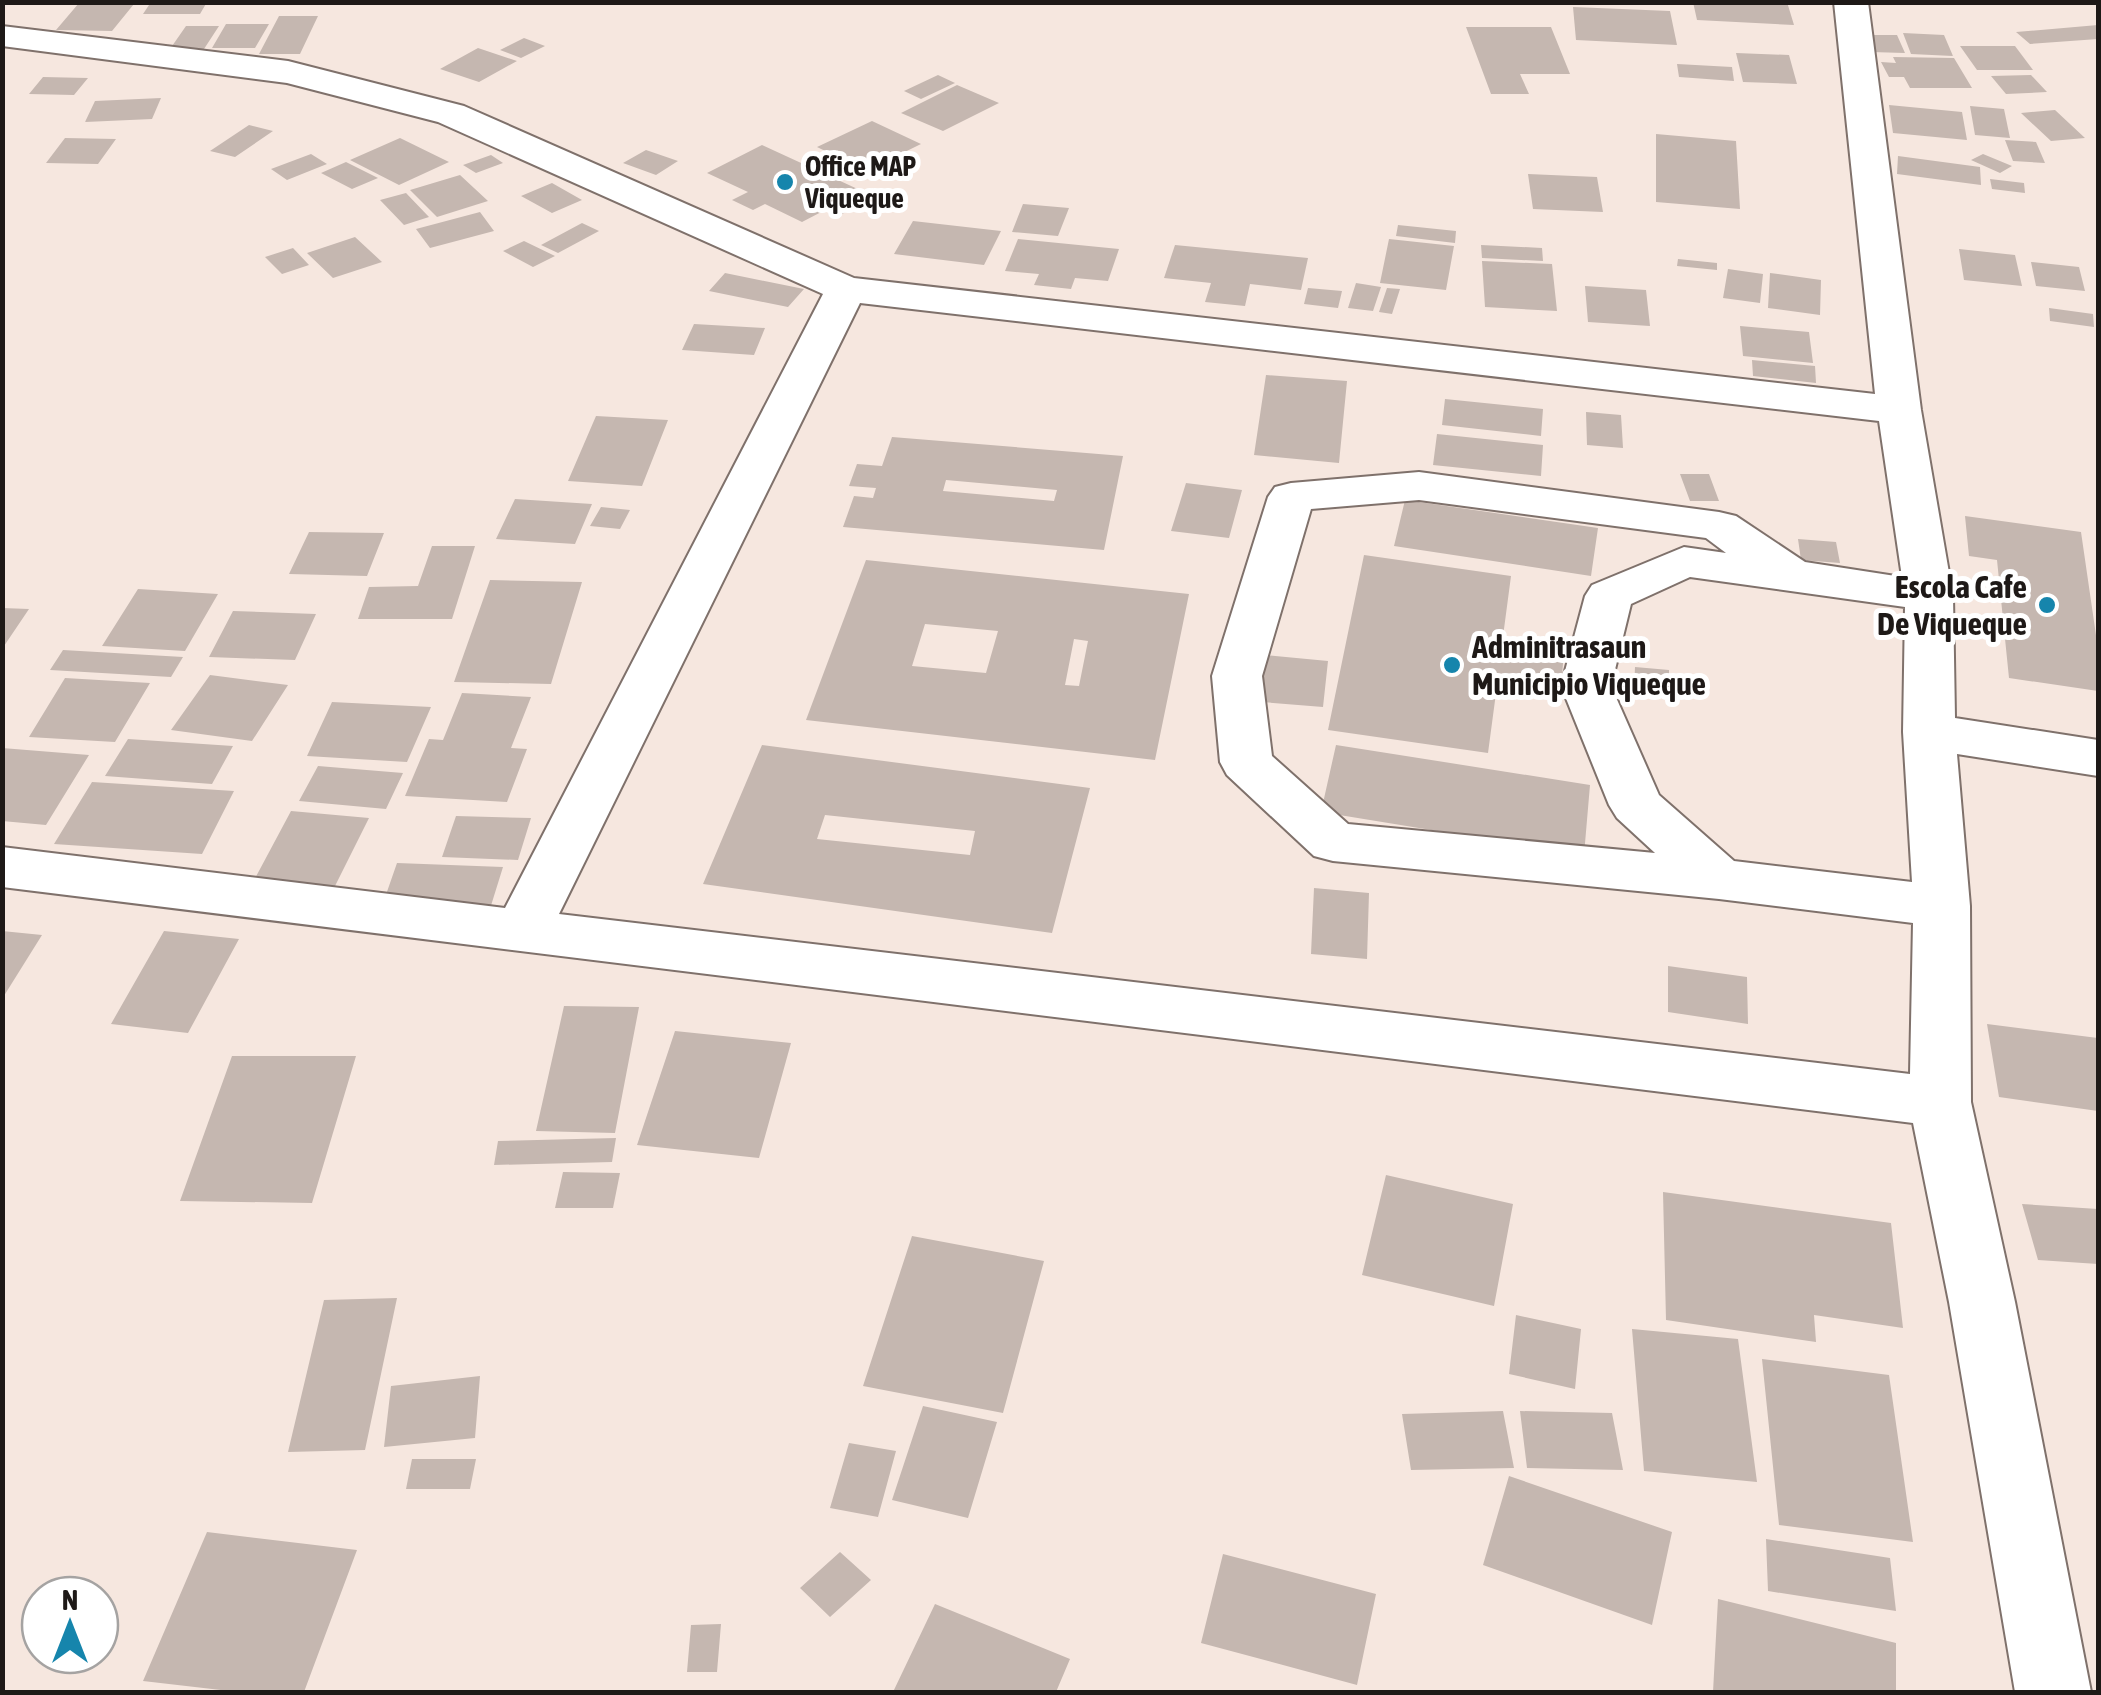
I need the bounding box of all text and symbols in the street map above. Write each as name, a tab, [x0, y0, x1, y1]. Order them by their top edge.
place label: Office MAP Viqueque	[804, 150, 916, 214]
marker: Office MAP Viqueque	[774, 171, 796, 193]
place label: Escola Cafe De Viqueque	[1877, 568, 2027, 642]
marker: Escola Cafe De Viqueque	[2036, 594, 2058, 616]
place label: Adminitrasaun Municipio Viqueque	[1471, 628, 1706, 702]
marker: Adminitrasaun Municipio Viqueque	[1441, 654, 1463, 676]
north arrow	[20, 1575, 120, 1675]
text: N	[62, 1584, 78, 1616]

